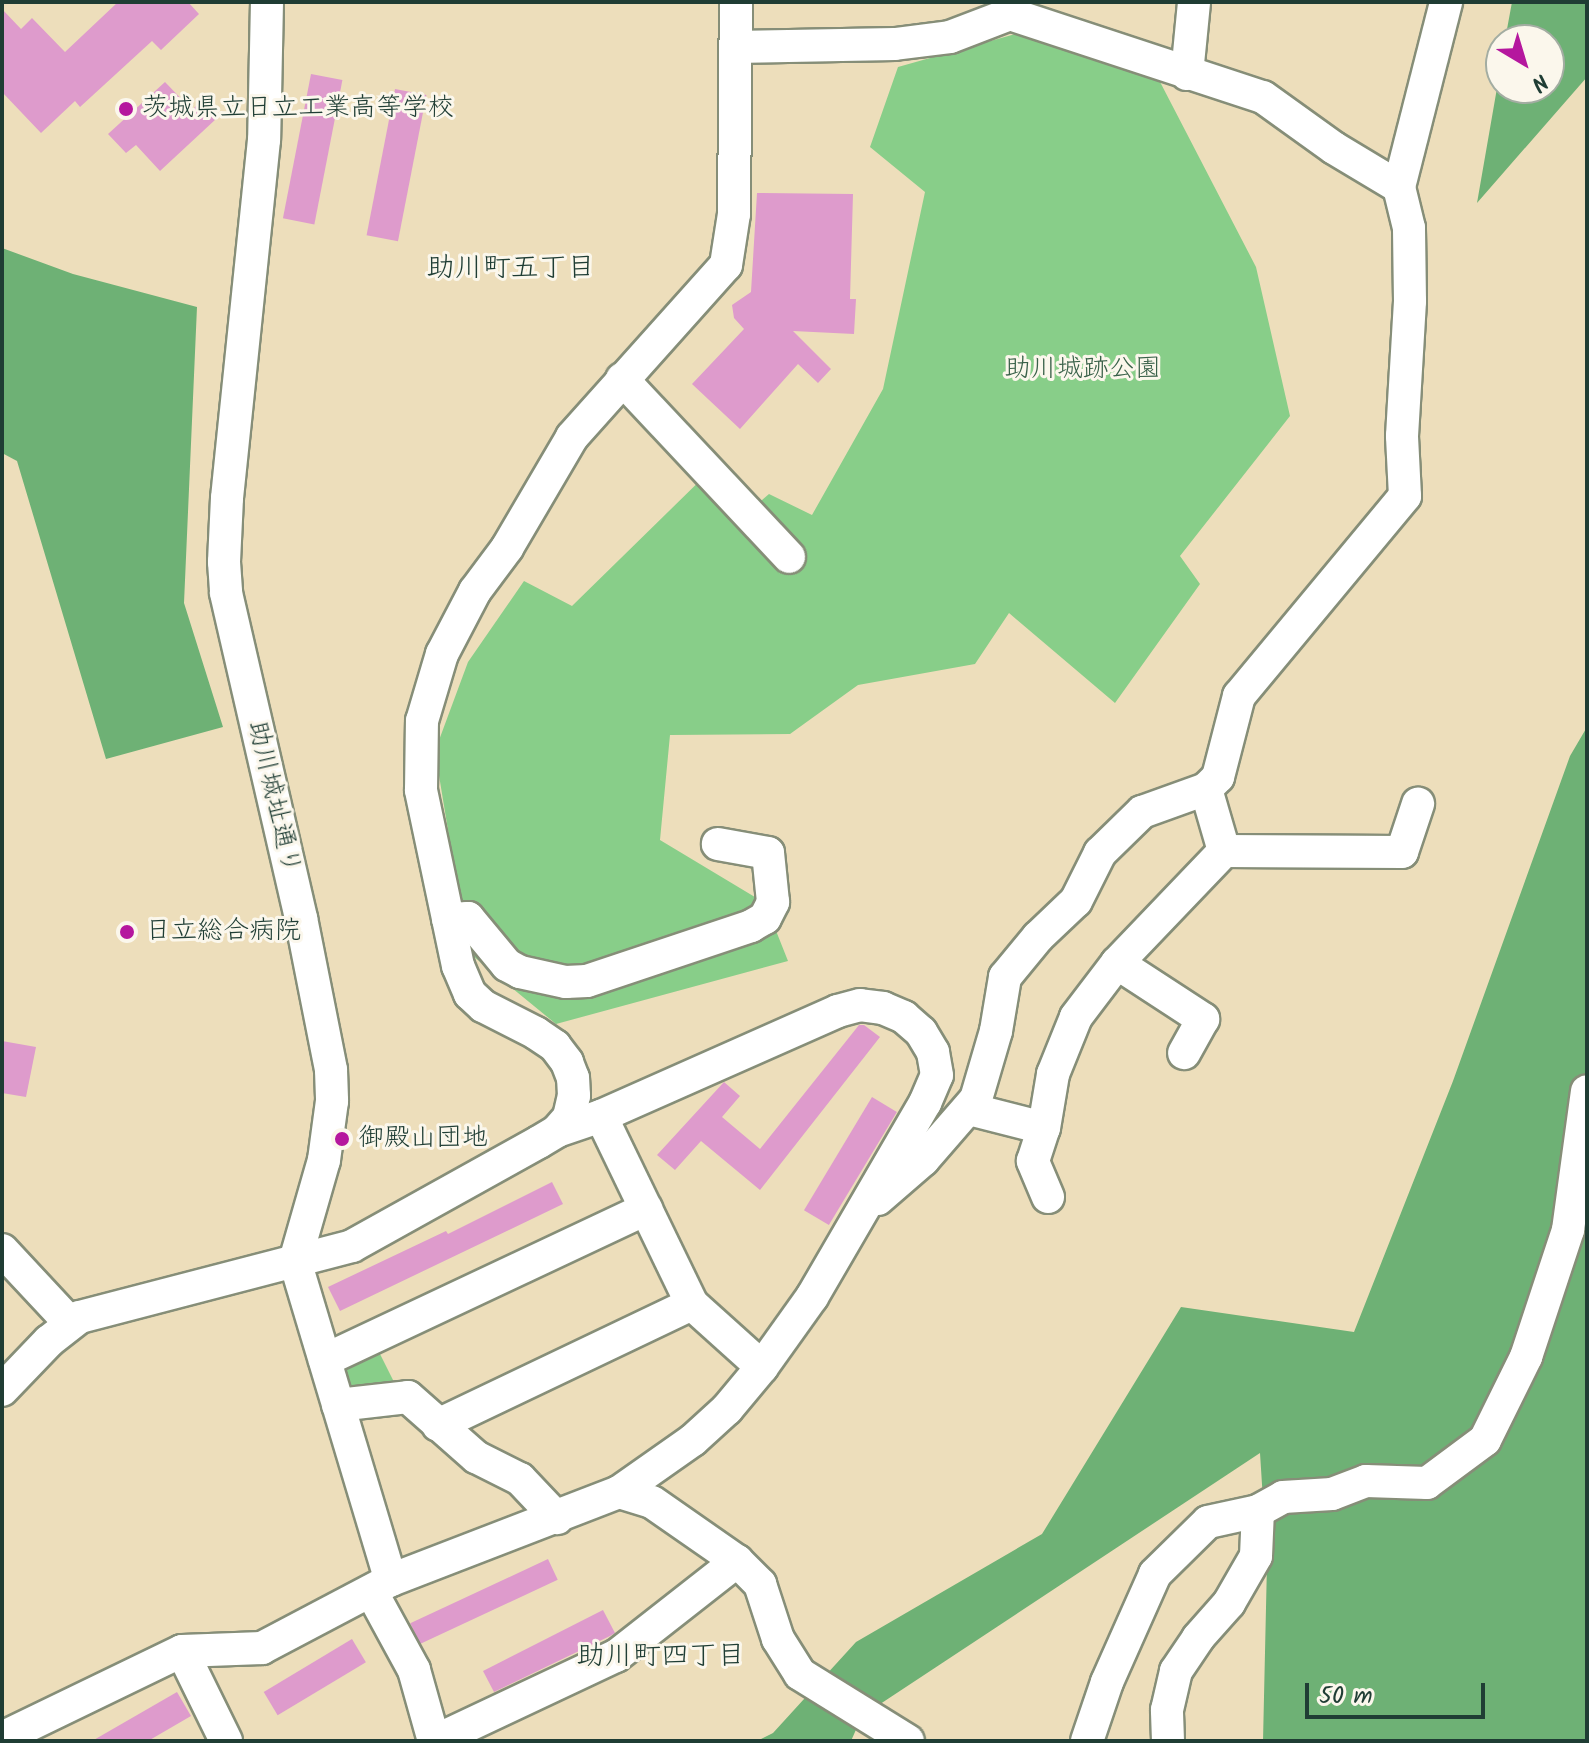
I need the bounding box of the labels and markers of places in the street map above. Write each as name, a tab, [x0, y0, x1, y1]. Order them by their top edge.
place label: 茨城県立日立工業高等学校	[142, 93, 454, 125]
marker: 茨城県立日立工業高等学校	[117, 100, 135, 118]
place label: 日立総合病院	[145, 916, 301, 948]
marker: 日立総合病院	[116, 921, 138, 943]
place label: 御殿山団地	[358, 1123, 488, 1155]
marker: 御殿山団地	[333, 1130, 351, 1148]

